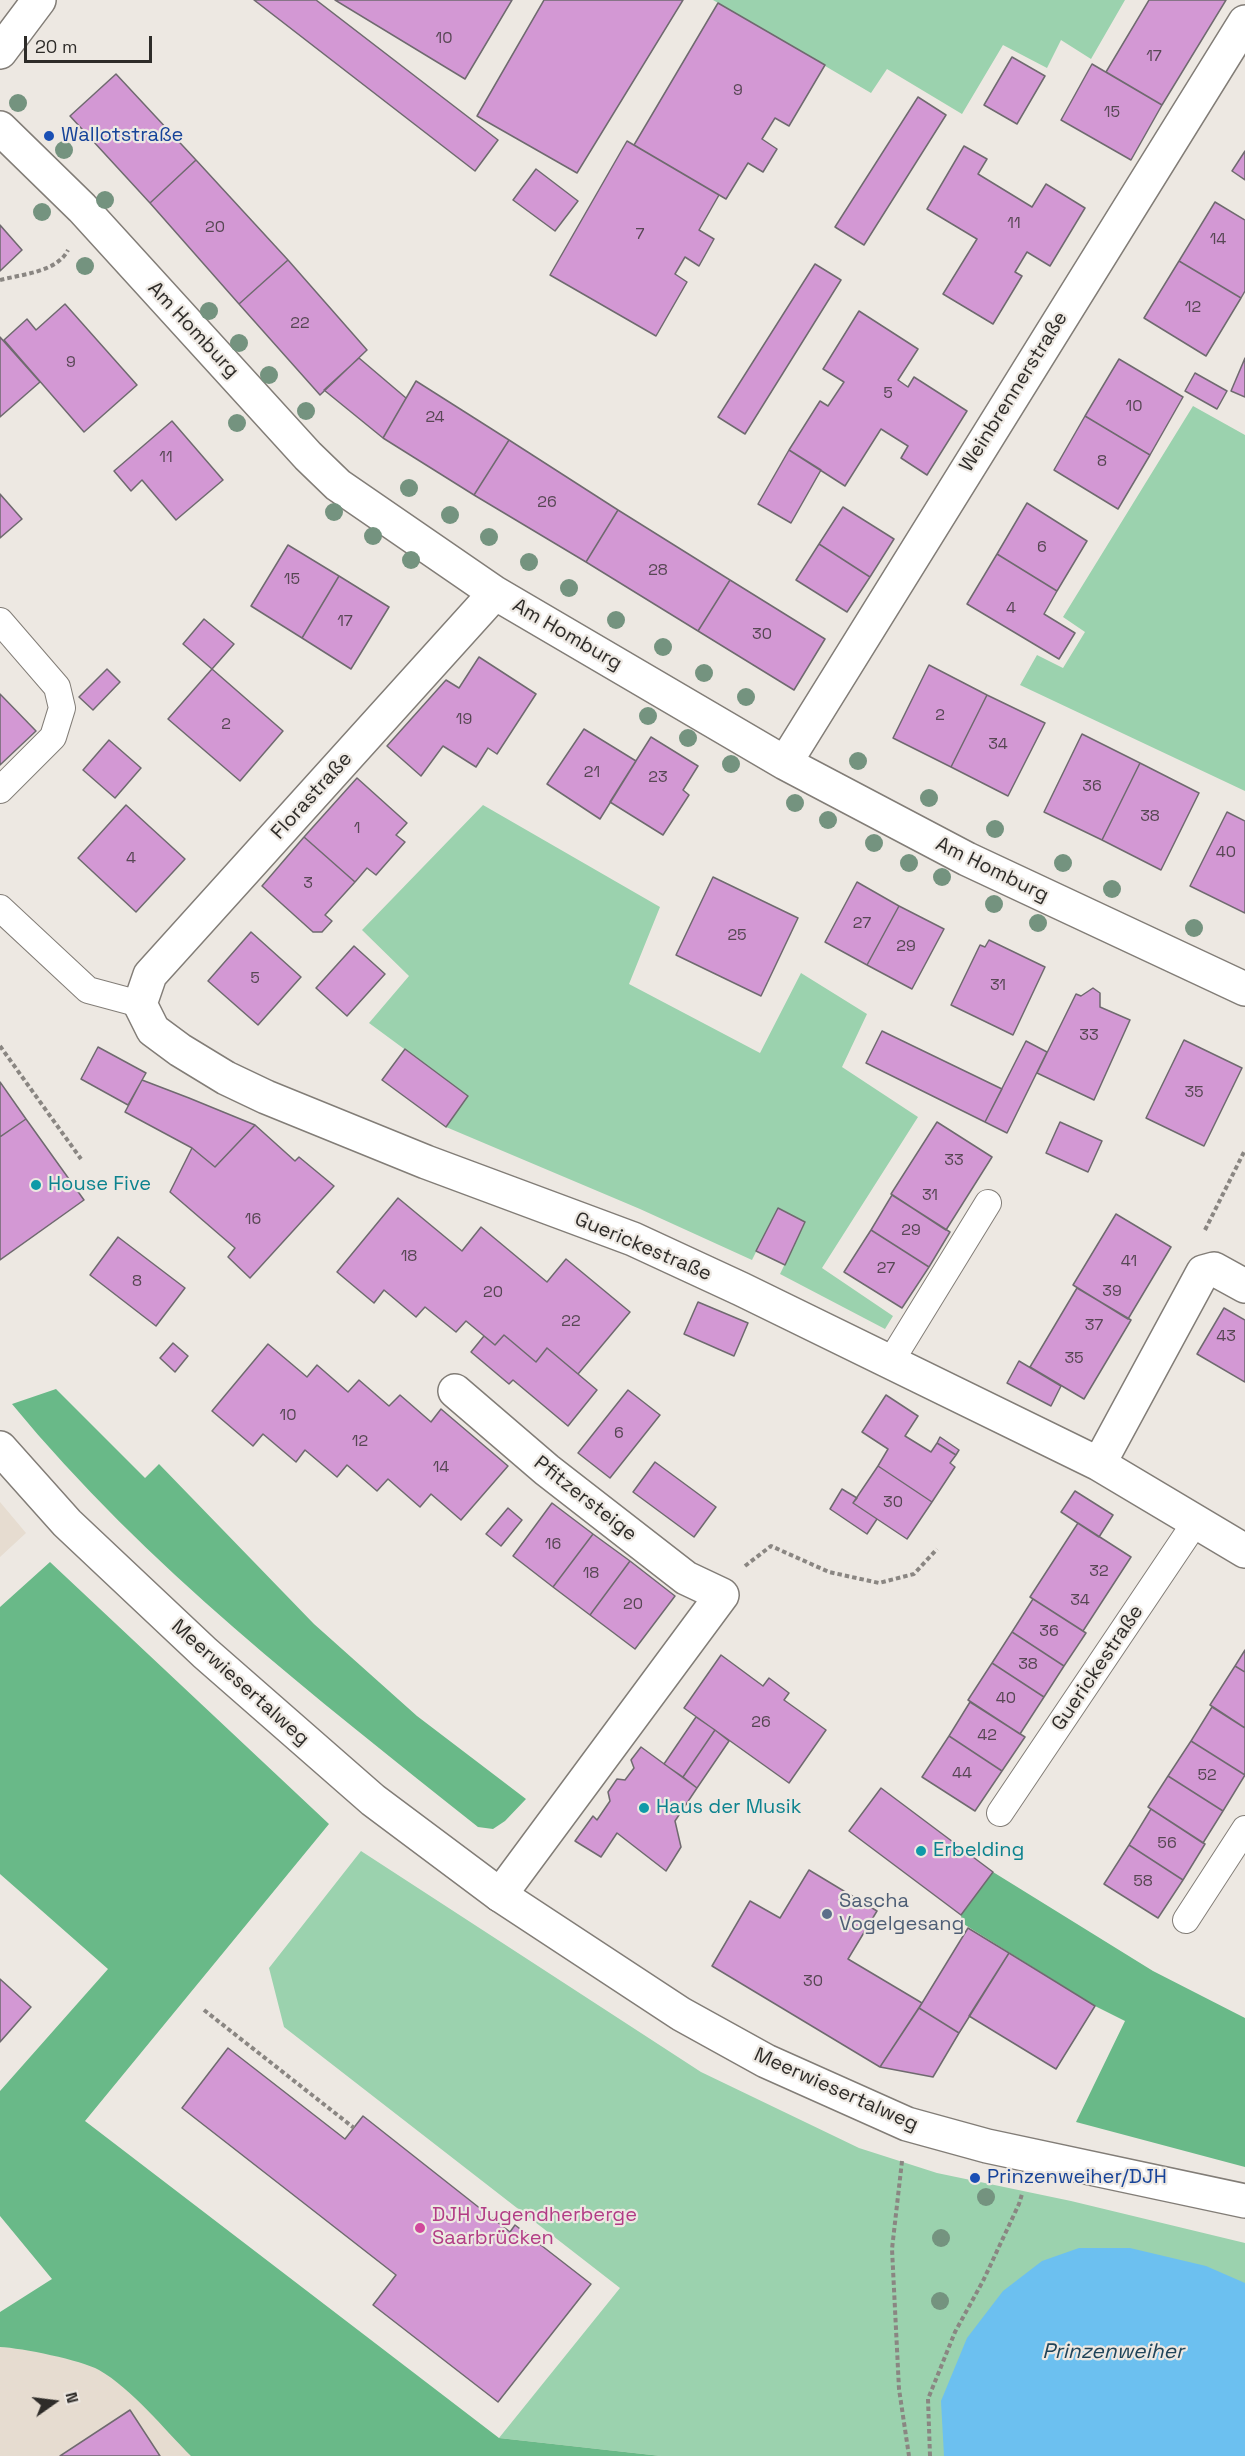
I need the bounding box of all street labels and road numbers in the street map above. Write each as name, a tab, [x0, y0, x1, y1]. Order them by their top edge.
street label: Am Homburg	[142, 277, 244, 383]
street label: Weinbrennerstraße	[955, 307, 1073, 477]
street label: Am Homburg	[508, 594, 626, 676]
street label: Florastraße	[267, 747, 357, 845]
street label: Am Homburg	[932, 832, 1052, 908]
street label: Guerickestraße	[571, 1207, 715, 1287]
street label: Pfitzersteige	[529, 1451, 641, 1547]
street label: Guerickestraße	[1047, 1601, 1149, 1735]
street label: Meerwiesertalweg	[166, 1615, 314, 1751]
street label: Meerwiesertalweg	[750, 2043, 922, 2137]

